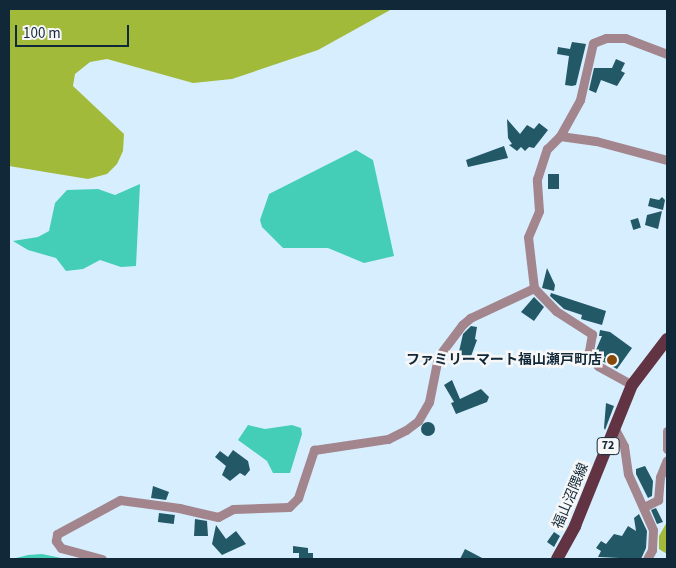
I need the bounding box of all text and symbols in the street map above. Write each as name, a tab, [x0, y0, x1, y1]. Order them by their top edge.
scale bar	[18, 15, 131, 47]
text: 100 m	[23, 23, 61, 44]
place label: ファミリーマート福山瀬戸町店	[406, 352, 602, 368]
marker: ファミリーマート福山瀬戸町店	[606, 354, 618, 366]
road number: 72	[596, 436, 620, 456]
street label: 福山沼隈線	[550, 461, 592, 531]

